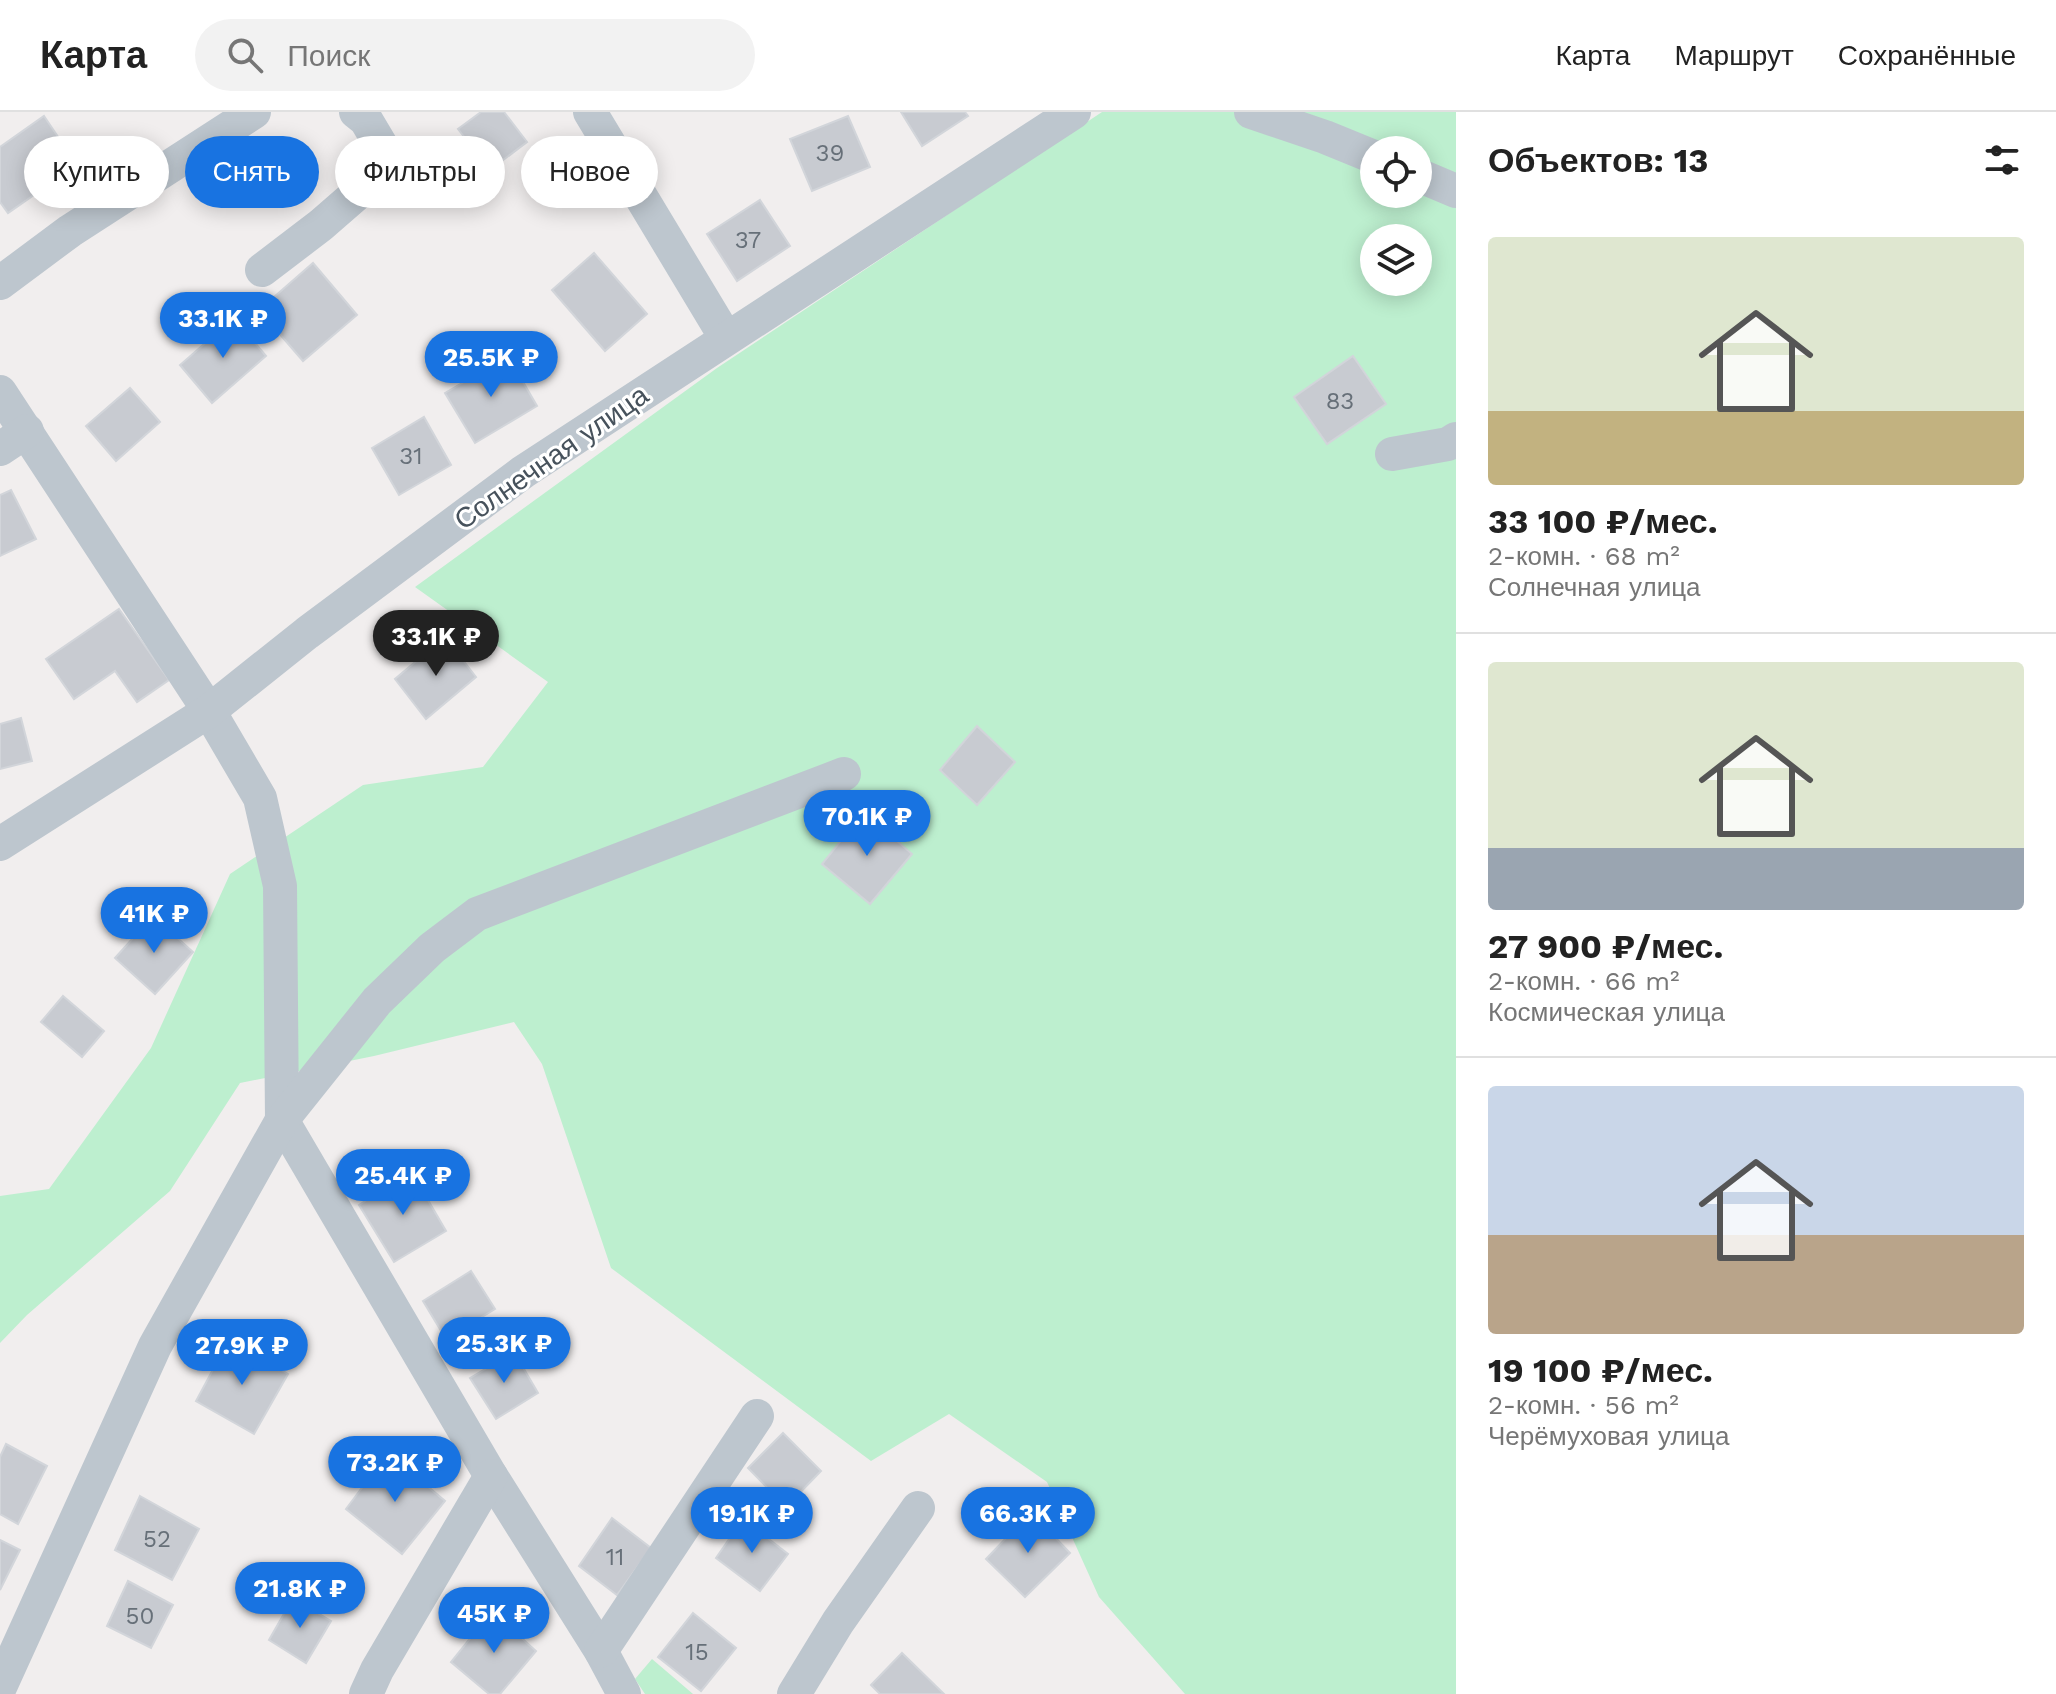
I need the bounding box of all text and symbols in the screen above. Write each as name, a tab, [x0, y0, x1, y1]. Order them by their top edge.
search box	[195, 19, 755, 91]
text: Карта	[40, 33, 147, 77]
icon: search	[223, 33, 267, 77]
text: Поиск	[287, 38, 370, 73]
text: Карта	[1555, 39, 1630, 72]
text: Маршрут	[1674, 39, 1794, 72]
text: Сохранённые	[1838, 39, 2016, 72]
chip: Купить	[24, 136, 169, 208]
chip: Снять	[185, 136, 319, 208]
chip: Фильтры	[335, 136, 505, 208]
chip: Новое	[521, 136, 658, 208]
map controls	[1360, 136, 1432, 296]
button: locate	[1360, 136, 1432, 208]
icon: filters	[1980, 138, 2024, 182]
house number: 39	[816, 139, 844, 167]
text: Объектов: 13	[1488, 140, 1709, 180]
button: layers	[1360, 224, 1432, 296]
house number: 37	[735, 226, 761, 254]
icon: home	[1684, 289, 1828, 433]
pin: 33.1K ₽	[149, 292, 297, 360]
text: 33.1K ₽	[178, 303, 268, 333]
pin: 25.5K ₽	[417, 331, 565, 399]
text: 25.5K ₽	[443, 342, 539, 372]
street label: Солнечная улица	[448, 378, 655, 537]
house number: 83	[1326, 387, 1354, 415]
house number: 31	[399, 442, 423, 470]
text: 33 100 ₽/мес.	[1488, 501, 1718, 541]
text: 2-комн. · 68 m²	[1488, 541, 1680, 571]
text: Солнечная улица	[1488, 572, 1701, 602]
pin: 33.1K ₽	[362, 610, 510, 678]
text: 33.1K ₽	[391, 621, 481, 651]
icon: home	[1684, 714, 1828, 858]
pin: 70.1K ₽	[793, 790, 941, 858]
text: 70.1K ₽	[822, 801, 912, 831]
pin: 41K ₽	[98, 887, 210, 955]
text: 41K ₽	[119, 898, 189, 928]
text: 27 900 ₽/мес.	[1488, 926, 1723, 966]
text: 2-комн. · 66 m²	[1488, 966, 1680, 996]
text: Космическая улица	[1488, 997, 1725, 1027]
icon: home	[1684, 1138, 1828, 1282]
pin: 25.4K ₽	[329, 1149, 477, 1217]
text: 25.4K ₽	[354, 1160, 452, 1190]
pin: 25.3K ₽	[430, 1317, 578, 1385]
pin: 27.9K ₽	[168, 1319, 316, 1387]
text: 25.3K ₽	[456, 1328, 552, 1358]
text: 27.9K ₽	[195, 1330, 289, 1360]
text: 19 100 ₽/мес.	[1488, 1350, 1713, 1390]
text: 2-комн. · 56 m²	[1488, 1390, 1679, 1420]
text: Черёмуховая улица	[1488, 1421, 1729, 1451]
pin: 73.2K ₽	[321, 1436, 469, 1504]
text: 73.2K ₽	[346, 1447, 444, 1477]
pin: 19.1K ₽	[678, 1487, 826, 1555]
pin: 66.3K ₽	[954, 1487, 1102, 1555]
text: 19.1K ₽	[709, 1498, 795, 1528]
text: 66.3K ₽	[979, 1498, 1077, 1528]
house number: 52	[143, 1525, 171, 1553]
house number: 11	[606, 1543, 624, 1571]
pin: 21.8K ₽	[226, 1562, 374, 1630]
text: 21.8K ₽	[253, 1573, 347, 1603]
pin: 45K ₽	[438, 1587, 550, 1655]
text: 45K ₽	[456, 1598, 532, 1628]
house number: 50	[126, 1602, 154, 1630]
house number: 15	[685, 1638, 709, 1666]

